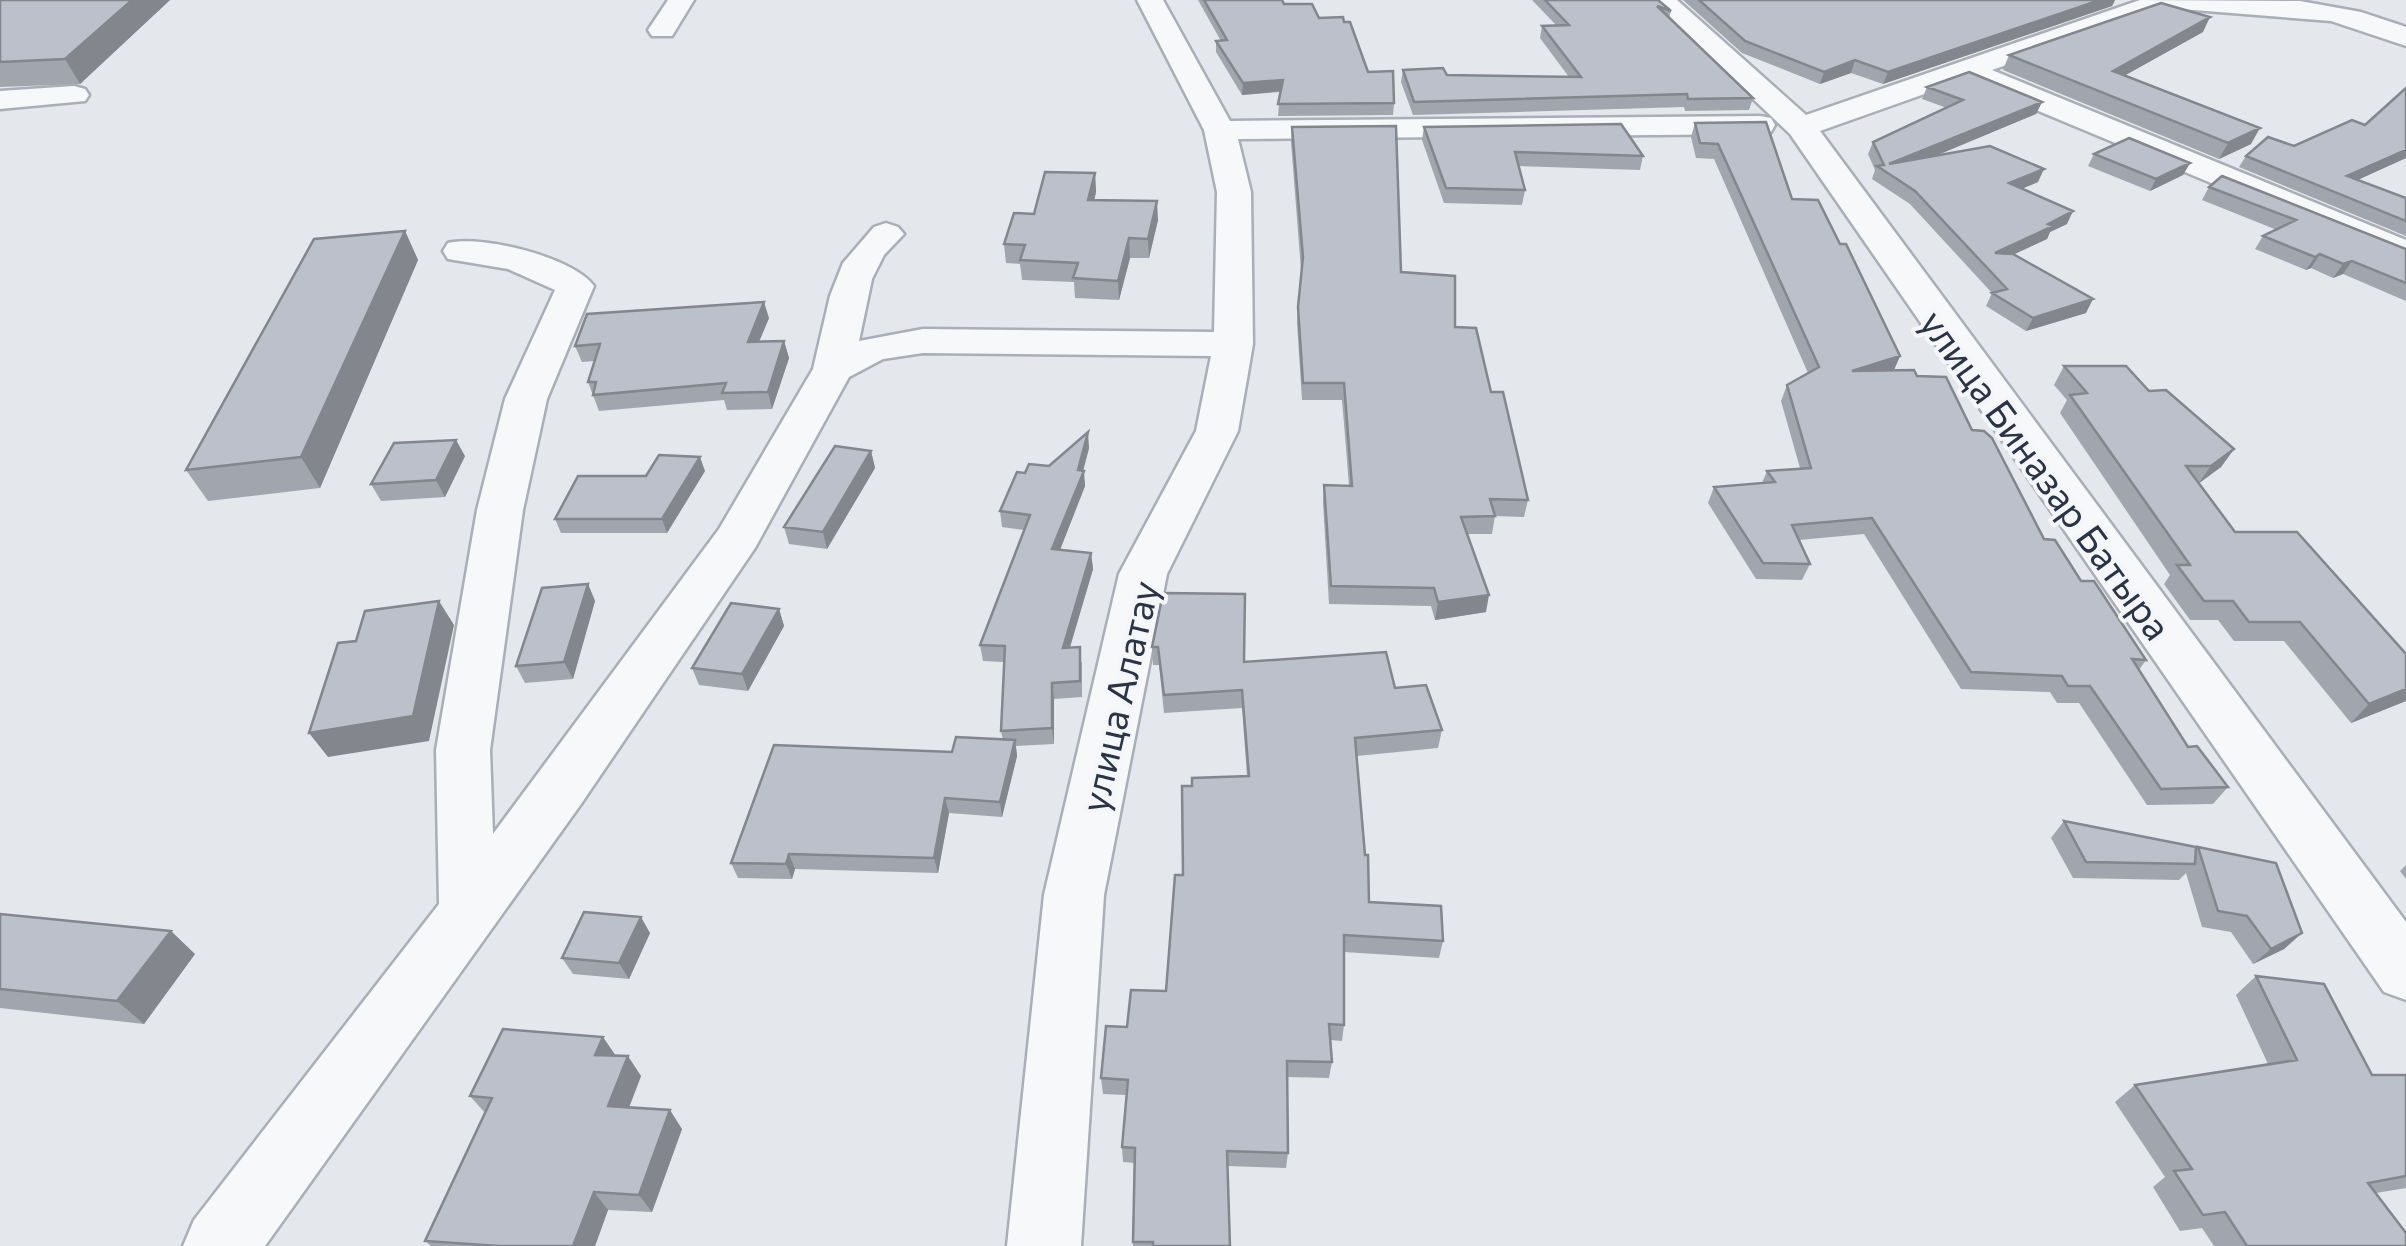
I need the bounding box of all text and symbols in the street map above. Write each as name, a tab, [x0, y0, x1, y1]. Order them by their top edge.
street label: улица Биназар Батыра	[1911, 300, 2183, 648]
street label: улица Алатау	[1069, 576, 1167, 816]

